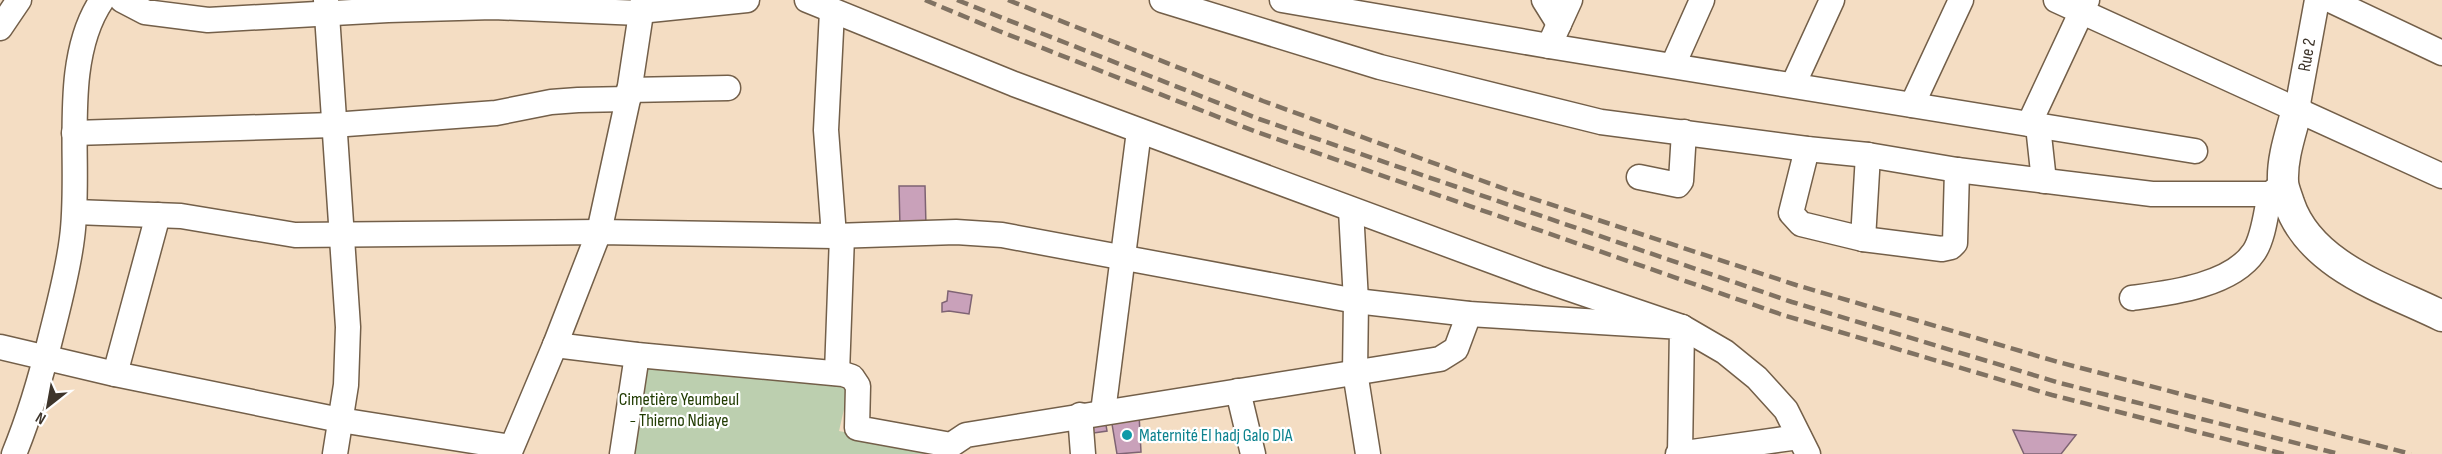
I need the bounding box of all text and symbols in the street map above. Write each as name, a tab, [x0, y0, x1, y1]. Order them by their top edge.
street label: Rue 2	[2294, 37, 2320, 73]
north arrow	[18, 376, 78, 436]
park label: Cimetière Yeumbeul - Thierno Ndiaye	[619, 389, 739, 431]
text: N	[32, 407, 50, 428]
place label: Maternité El hadj Galo DIA	[1139, 425, 1293, 446]
marker: Maternité El hadj Galo DIA	[1120, 428, 1134, 442]

